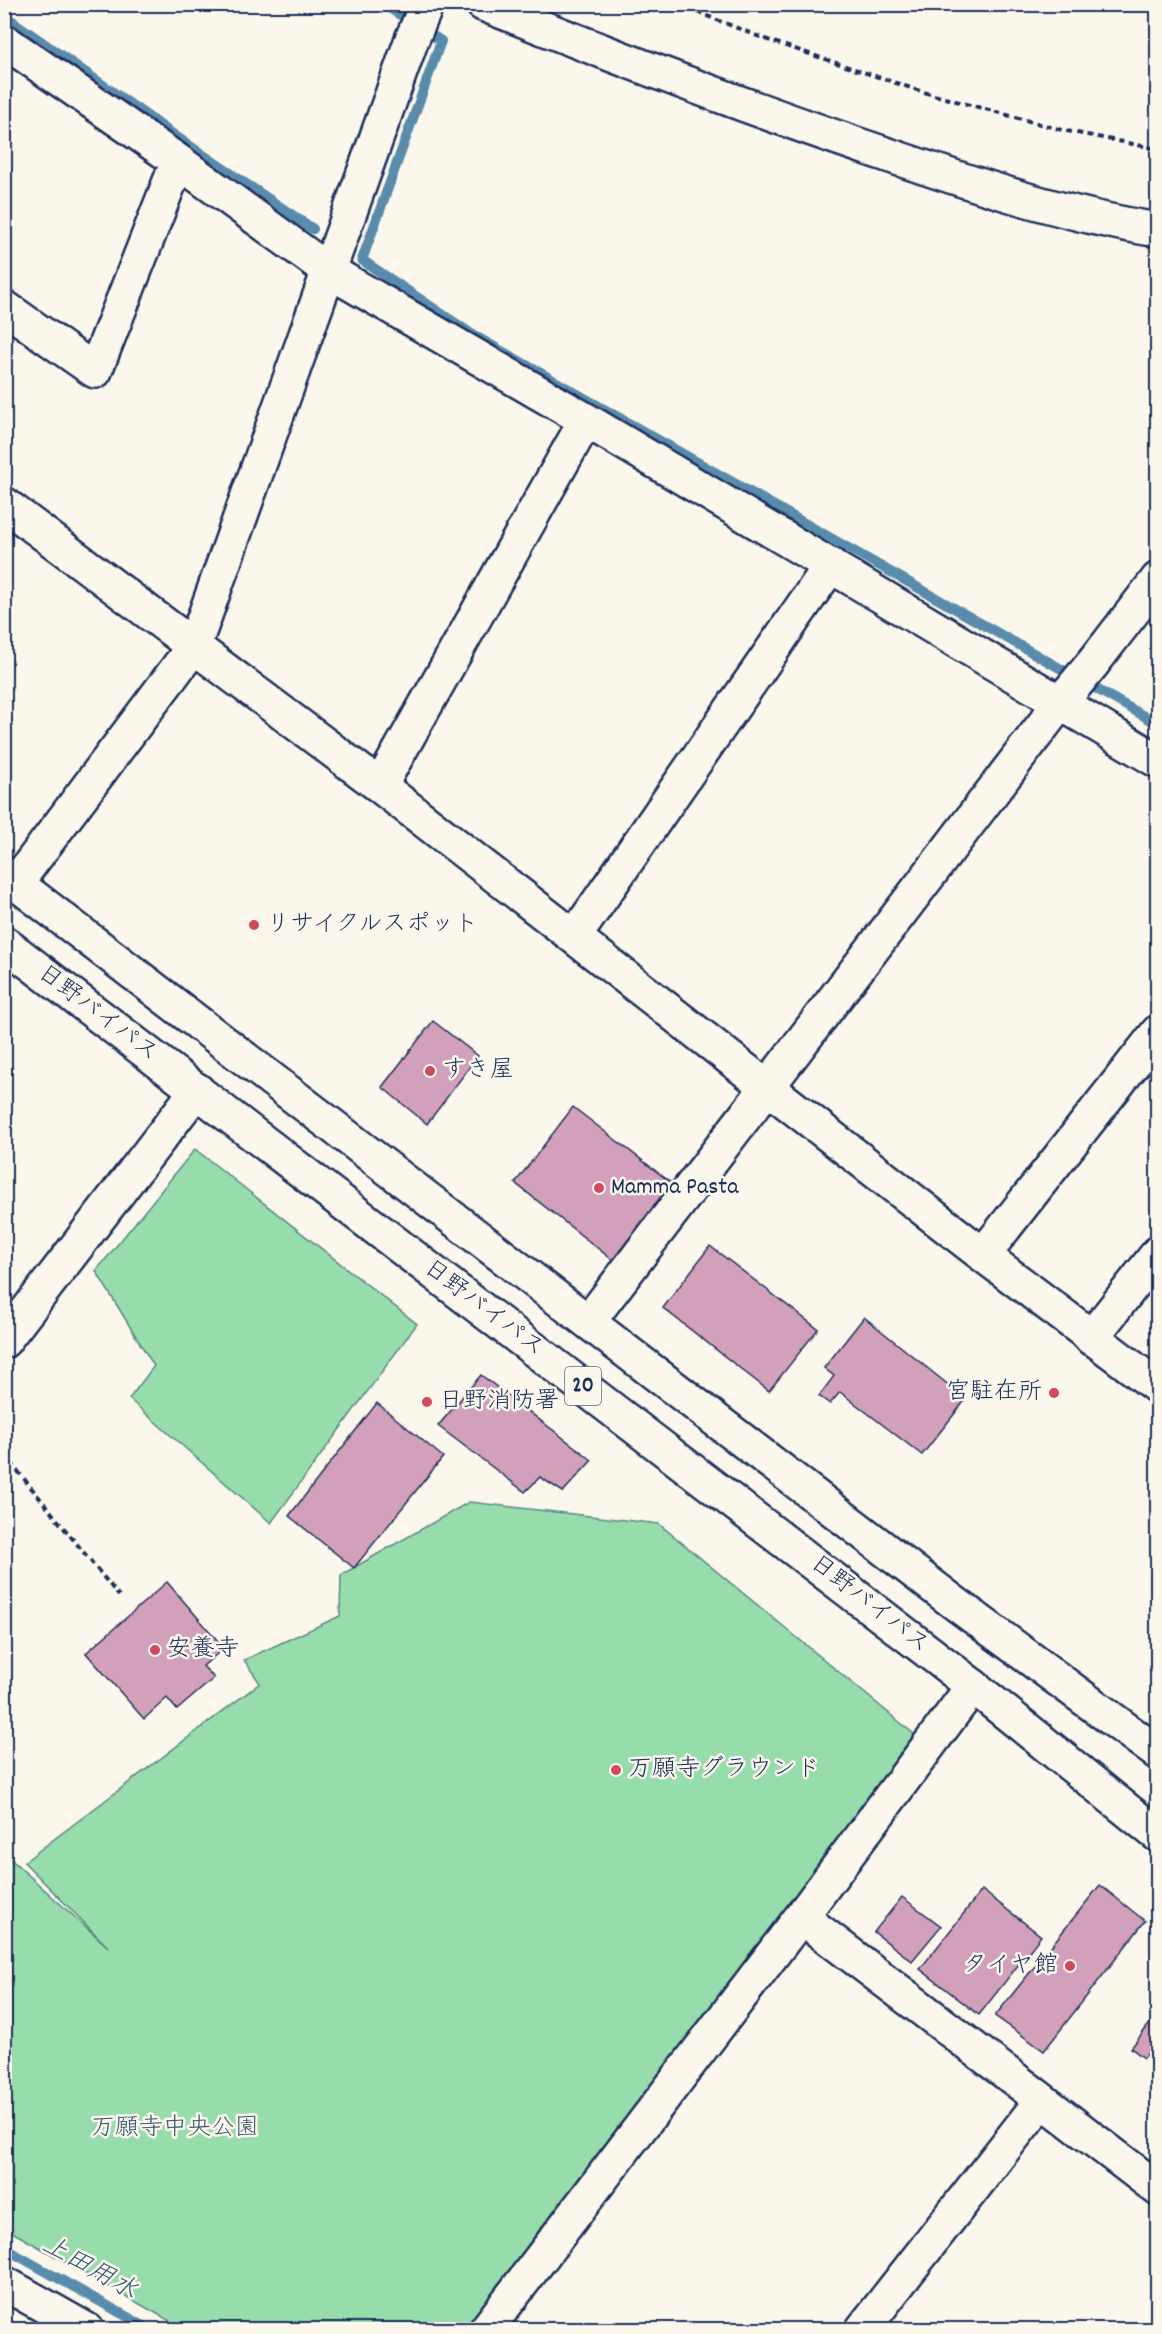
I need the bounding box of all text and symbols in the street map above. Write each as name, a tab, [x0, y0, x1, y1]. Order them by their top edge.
place label: リサイクルスポット	[266, 908, 478, 942]
marker: リサイクルスポット	[247, 918, 261, 932]
street label: 日野バイパス	[29, 957, 165, 1071]
place label: すき屋	[442, 1054, 514, 1088]
marker: すき屋	[423, 1064, 437, 1078]
place label: Mamma Pasta	[611, 1171, 739, 1205]
marker: Mamma Pasta	[592, 1181, 606, 1195]
street label: 日野バイパス	[415, 1252, 551, 1366]
road number: 20	[565, 1367, 601, 1405]
place label: 宮駐在所	[946, 1376, 1042, 1410]
place label: 日野消防署	[439, 1385, 559, 1419]
marker: 宮駐在所	[1047, 1386, 1061, 1400]
marker: 日野消防署	[420, 1395, 434, 1409]
street label: 日野バイパス	[802, 1547, 936, 1663]
place label: 安養寺	[167, 1633, 239, 1667]
marker: 安養寺	[148, 1643, 162, 1657]
place label: 万願寺グラウンド	[628, 1753, 820, 1787]
marker: 万願寺グラウンド	[609, 1763, 623, 1777]
place label: タイヤ館	[963, 1949, 1058, 1983]
marker: タイヤ館	[1063, 1959, 1077, 1973]
park label: 万願寺中央公園	[91, 2112, 259, 2146]
water label: 上田用水	[35, 2228, 143, 2310]

